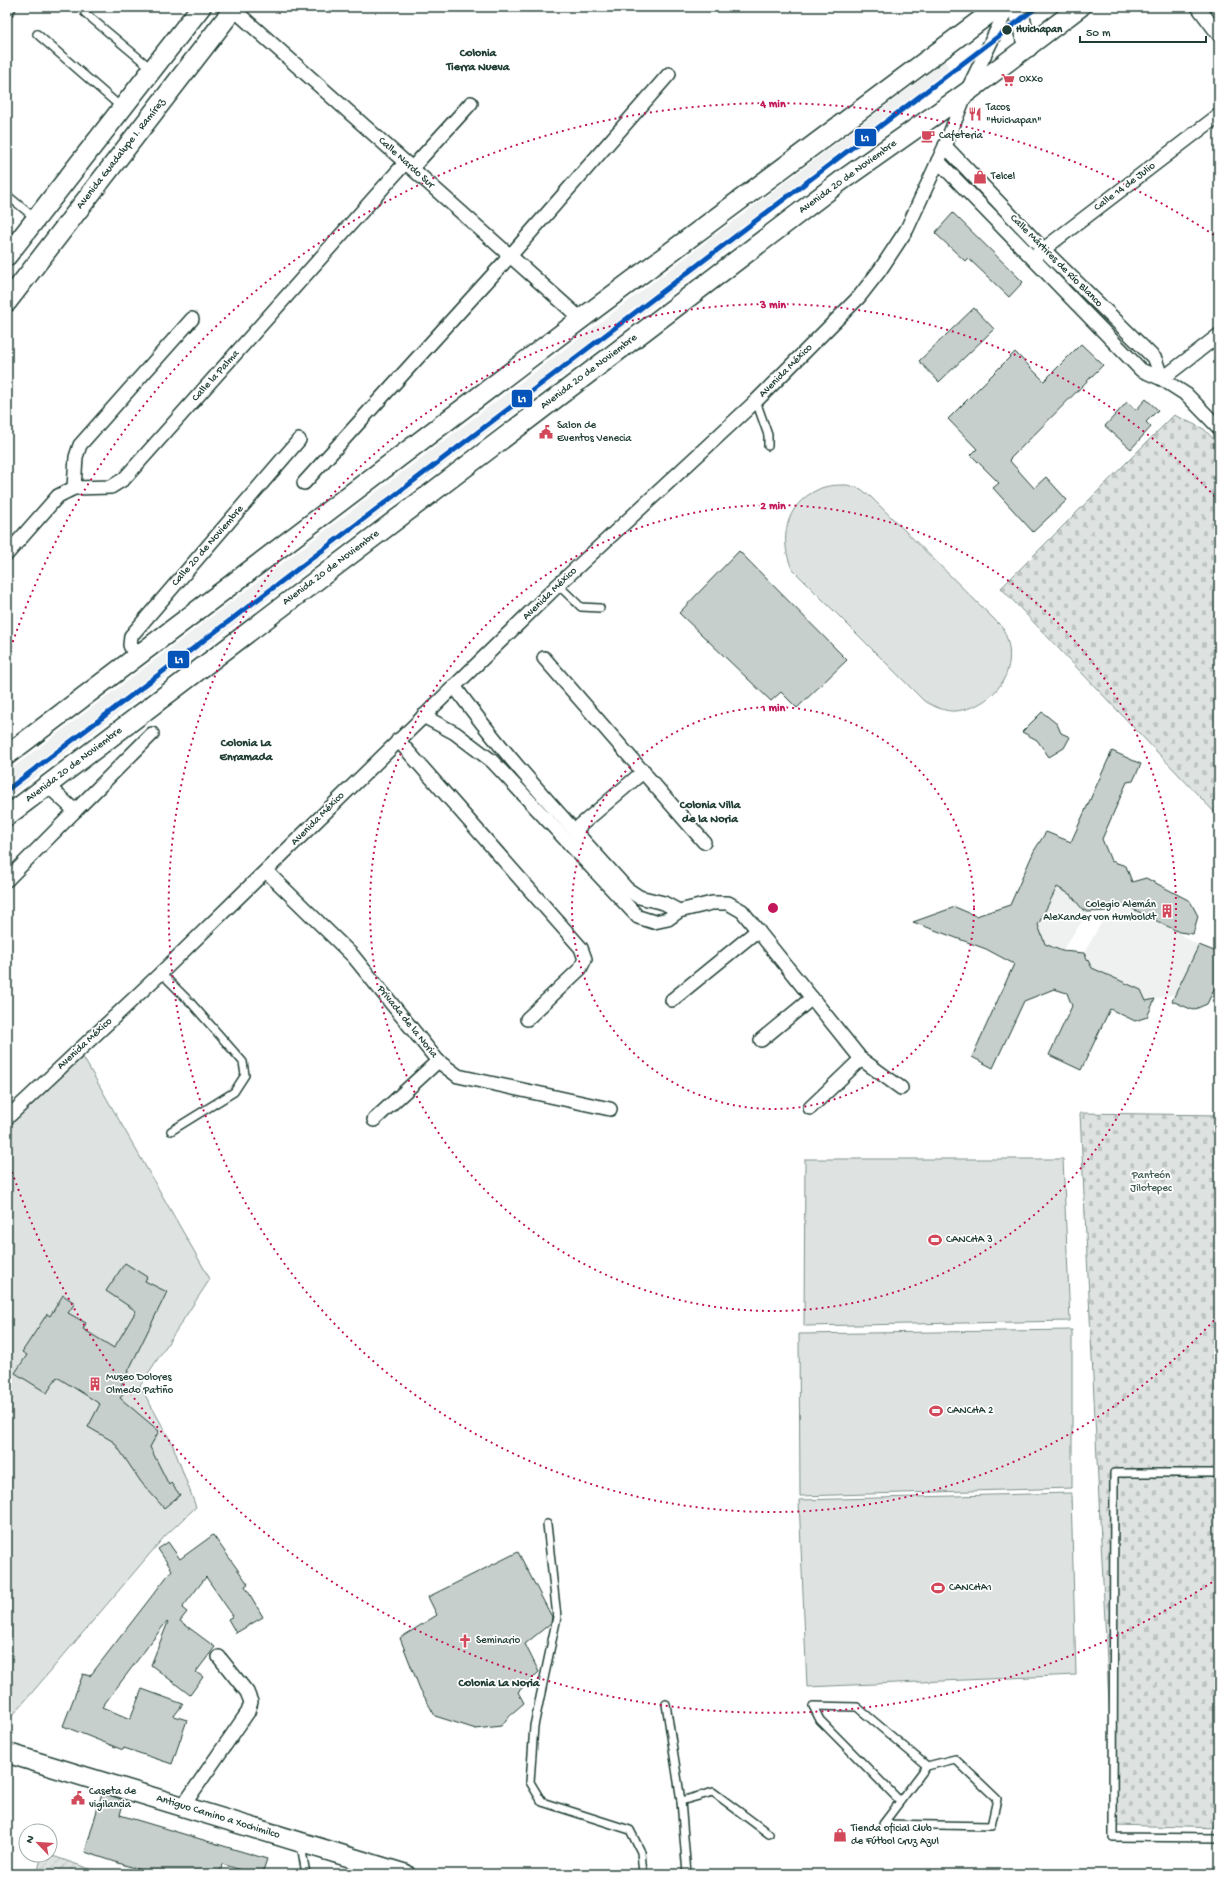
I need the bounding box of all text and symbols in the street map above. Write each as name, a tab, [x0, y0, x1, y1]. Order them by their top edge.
scale bar	[1080, 18, 1206, 44]
marker: Huichapan	[1000, 23, 1014, 37]
place label: Huichapan	[1016, 24, 1063, 36]
text: 50 m	[1086, 27, 1111, 41]
district label: Colonia Tierra Nueva	[445, 47, 511, 75]
supermarket icon: Oxxo	[1000, 72, 1016, 88]
place label: Oxxo	[1019, 74, 1043, 86]
street label: Avenida Guadalupe I. Ramírez	[74, 95, 169, 212]
text: 4 min	[759, 98, 786, 112]
place label: Tacos "Huichapan"	[985, 102, 1041, 127]
restaurant icon: Tacos "Huichapan"	[967, 106, 983, 122]
line badge: L1	[854, 128, 877, 147]
cafe icon: Cafeteria	[920, 128, 936, 144]
place label: Cafeteria	[939, 129, 984, 142]
text: L1	[861, 133, 869, 145]
street label: Calle Nardo Sur	[375, 135, 437, 192]
street label: Avenida 20 de Noviembre	[797, 137, 899, 216]
street label: Calle 14 de Julio	[1092, 160, 1158, 214]
shop icon: Telcel	[972, 169, 988, 185]
place label: Telcel	[990, 171, 1016, 183]
street label: Calle Mártires de Río Blanco	[1007, 212, 1105, 310]
text: 3 min	[759, 299, 786, 313]
street label: Avenida 20 de Noviembre	[538, 332, 640, 412]
street label: Avenida México	[757, 342, 815, 400]
street label: Calle la Palma	[190, 347, 243, 404]
line badge: L1	[511, 389, 533, 408]
text: L1	[518, 394, 526, 406]
place label: Salon de Eventos Venecia	[557, 420, 632, 445]
public building icon: Salon de Eventos Venecia	[538, 424, 554, 440]
text: 2 min	[760, 500, 786, 514]
street label: Calle 20 de Noviembre	[170, 503, 247, 589]
street label: Avenida 20 de Noviembre	[280, 528, 382, 608]
street label: Avenida México	[520, 565, 580, 623]
line badge: L1	[167, 650, 190, 669]
text: L1	[175, 655, 183, 667]
text: 1 min	[760, 702, 786, 716]
street label: Avenida 20 de Noviembre	[23, 725, 125, 805]
district label: Colonia La Enramada	[219, 737, 274, 765]
street label: Avenida México	[289, 790, 347, 848]
district label: Colonia Villa de la Noria	[679, 799, 742, 827]
place label: Colegio Alemán Alexander von Humboldt	[1043, 899, 1158, 924]
centre of rings	[766, 901, 780, 915]
building icon: Colegio Alemán Alexander von Humboldt	[1159, 903, 1175, 919]
street label: Privada de la Noria	[374, 983, 440, 1061]
street label: Avenida México	[55, 1015, 115, 1073]
park label: Panteón Jilotepec	[1130, 1170, 1173, 1195]
sports icon: CANCHA 3	[927, 1232, 943, 1248]
place label: CANCHA 3	[946, 1234, 993, 1246]
place label: Museo Dolores Olmedo Patiño	[106, 1372, 174, 1397]
building icon: Museo Dolores Olmedo Patiño	[87, 1376, 103, 1392]
sports icon: CANCHA 2	[928, 1403, 944, 1419]
place label: CANCHA 2	[947, 1405, 994, 1417]
sports icon: CANCHA1	[930, 1580, 946, 1596]
place label: CANCHA1	[949, 1582, 992, 1594]
church icon: Seminario	[457, 1633, 473, 1649]
place label: Seminario	[476, 1635, 521, 1647]
district label: Colonia La Noria	[458, 1677, 541, 1691]
place label: Caseta de vigilancia	[89, 1786, 136, 1811]
public building icon: Caseta de vigilancia	[70, 1790, 86, 1806]
street label: Antiguo Camino a Xochimilco	[155, 1792, 281, 1842]
place label: Tienda oficial Club de Fútbol Cruz Azul	[850, 1822, 940, 1848]
north arrow	[18, 1823, 58, 1863]
shop icon: Tienda oficial Club de Fútbol Cruz Azul	[832, 1827, 848, 1843]
text: N	[24, 1834, 38, 1845]

